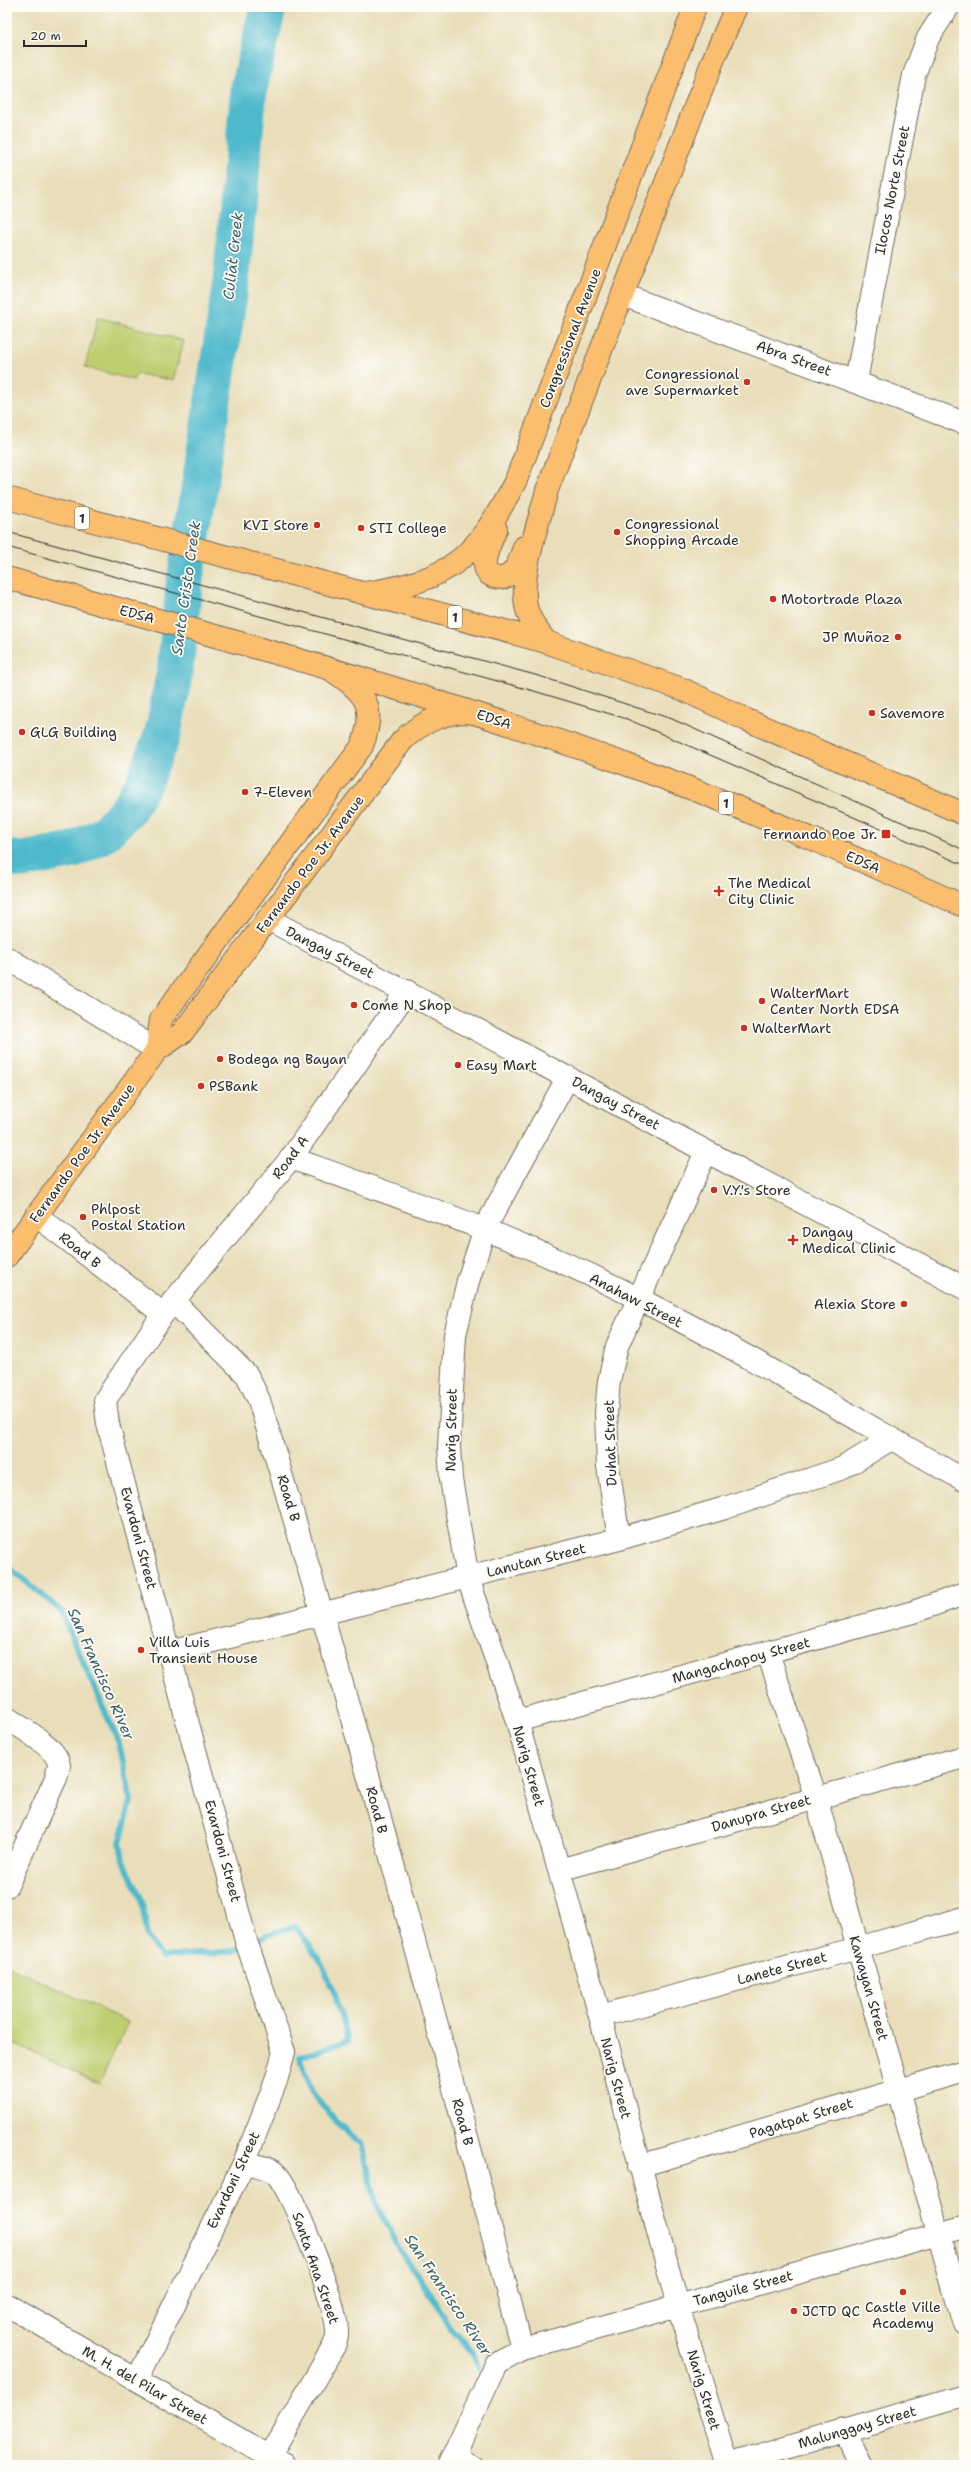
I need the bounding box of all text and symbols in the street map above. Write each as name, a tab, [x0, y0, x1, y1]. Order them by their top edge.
scale bar	[24, 22, 86, 48]
text: 20 m	[30, 28, 61, 44]
street label: Ilocos Norte Street	[871, 124, 913, 256]
water label: Culiat Creek	[218, 211, 248, 301]
street label: Congressional Avenue	[535, 266, 605, 410]
street label: Abra Street	[754, 336, 834, 380]
place label: Congressional ave Supermarket	[626, 365, 740, 399]
marker: Congressional ave Supermarket	[742, 377, 752, 387]
road number: 1	[75, 507, 89, 529]
place label: Congressional Shopping Arcade	[625, 515, 739, 549]
place label: KVI Store	[243, 516, 309, 534]
water label: Santo Cristo Creek	[167, 519, 205, 656]
place label: STI College	[369, 519, 447, 537]
marker: KVI Store	[312, 520, 322, 530]
marker: STI College	[356, 523, 366, 533]
marker: Congressional Shopping Arcade	[612, 527, 622, 537]
place label: Motortrade Plaza	[781, 590, 903, 608]
marker: Motortrade Plaza	[768, 594, 778, 604]
street label: EDSA	[117, 601, 157, 627]
road number: 1	[448, 606, 462, 628]
place label: JP Muñoz	[822, 628, 890, 646]
marker: JP Muñoz	[893, 632, 903, 642]
place label: Savemore	[880, 704, 945, 722]
street label: EDSA	[474, 705, 514, 733]
marker: Savemore	[867, 708, 877, 718]
place label: GLG Building	[30, 723, 117, 741]
marker: GLG Building	[17, 727, 27, 737]
place label: 7-Eleven	[253, 783, 312, 801]
marker: 7-Eleven	[240, 787, 250, 797]
street label: Fernando Poe Jr. Avenue	[252, 791, 368, 937]
road number: 1	[719, 792, 733, 814]
place label: Fernando Poe Jr.	[763, 825, 877, 843]
marker: Fernando Poe Jr.	[880, 828, 892, 840]
street label: EDSA	[843, 847, 883, 877]
place label: The Medical City Clinic	[728, 874, 812, 908]
marker: The Medical City Clinic	[713, 885, 725, 897]
street label: Dangay Street	[283, 922, 377, 982]
place label: WalterMart Center North EDSA	[770, 984, 900, 1018]
place label: Come N Shop	[362, 996, 452, 1014]
marker: WalterMart Center North EDSA	[757, 996, 767, 1006]
marker: Come N Shop	[349, 1000, 359, 1010]
place label: WalterMart	[752, 1019, 831, 1037]
marker: WalterMart	[739, 1023, 749, 1033]
place label: Bodega ng Bayan	[228, 1050, 347, 1068]
marker: Bodega ng Bayan	[215, 1054, 225, 1064]
place label: Easy Mart	[466, 1056, 537, 1074]
marker: Easy Mart	[453, 1060, 463, 1070]
street label: Dangay Street	[569, 1072, 663, 1134]
place label: PSBank	[209, 1077, 258, 1095]
street label: Fernando Poe Jr. Avenue	[25, 1080, 139, 1226]
marker: PSBank	[196, 1081, 206, 1091]
street label: Road A	[268, 1132, 312, 1182]
place label: V.Y.'s Store	[722, 1181, 791, 1199]
marker: V.Y.'s Store	[709, 1185, 719, 1195]
place label: Phlpost Postal Station	[91, 1200, 186, 1234]
marker: Phlpost Postal Station	[78, 1212, 88, 1222]
place label: Dangay Medical Clinic	[802, 1223, 896, 1257]
street label: Road B	[55, 1228, 105, 1272]
marker: Dangay Medical Clinic	[787, 1234, 799, 1246]
street label: Anahaw Street	[586, 1269, 686, 1331]
place label: Alexia Store	[814, 1295, 896, 1313]
marker: Alexia Store	[899, 1299, 909, 1309]
street label: Narig Street	[441, 1388, 461, 1472]
street label: Duhat Street	[599, 1399, 621, 1487]
street label: Road B	[273, 1472, 305, 1524]
street label: Evardoni Street	[117, 1485, 161, 1591]
street label: Lanutan Street	[485, 1539, 587, 1581]
water label: San Francisco River	[63, 1605, 140, 1744]
place label: Villa Luis Transient House	[149, 1633, 258, 1667]
street label: Mangachapoy Street	[670, 1633, 812, 1687]
marker: Villa Luis Transient House	[136, 1645, 146, 1655]
street label: Narig Street	[509, 1723, 549, 1809]
street label: Road B	[362, 1784, 392, 1836]
street label: Danupra Street	[709, 1790, 813, 1836]
street label: Evardoni Street	[201, 1798, 245, 1904]
street label: Kawayan Street	[845, 1933, 893, 2043]
street label: Lanete Street	[735, 1947, 829, 1989]
street label: Narig Street	[597, 2035, 635, 2121]
street label: Pagatpat Street	[747, 2094, 855, 2142]
street label: Road B	[448, 2096, 478, 2148]
street label: Evardoni Street	[203, 2128, 263, 2232]
street label: Santa Ana Street	[288, 2210, 344, 2326]
water label: San Francisco River	[400, 2230, 497, 2361]
street label: Tanguile Street	[691, 2266, 795, 2310]
marker: Castle Ville Academy	[898, 2287, 908, 2297]
place label: Castle Ville Academy	[865, 2298, 941, 2332]
place label: JCTD QC	[802, 2302, 860, 2320]
marker: JCTD QC	[789, 2306, 799, 2316]
street label: M. H. del Pilar Street	[79, 2342, 211, 2428]
street label: Narig Street	[683, 2347, 725, 2433]
street label: Malunggay Street	[796, 2402, 918, 2452]

